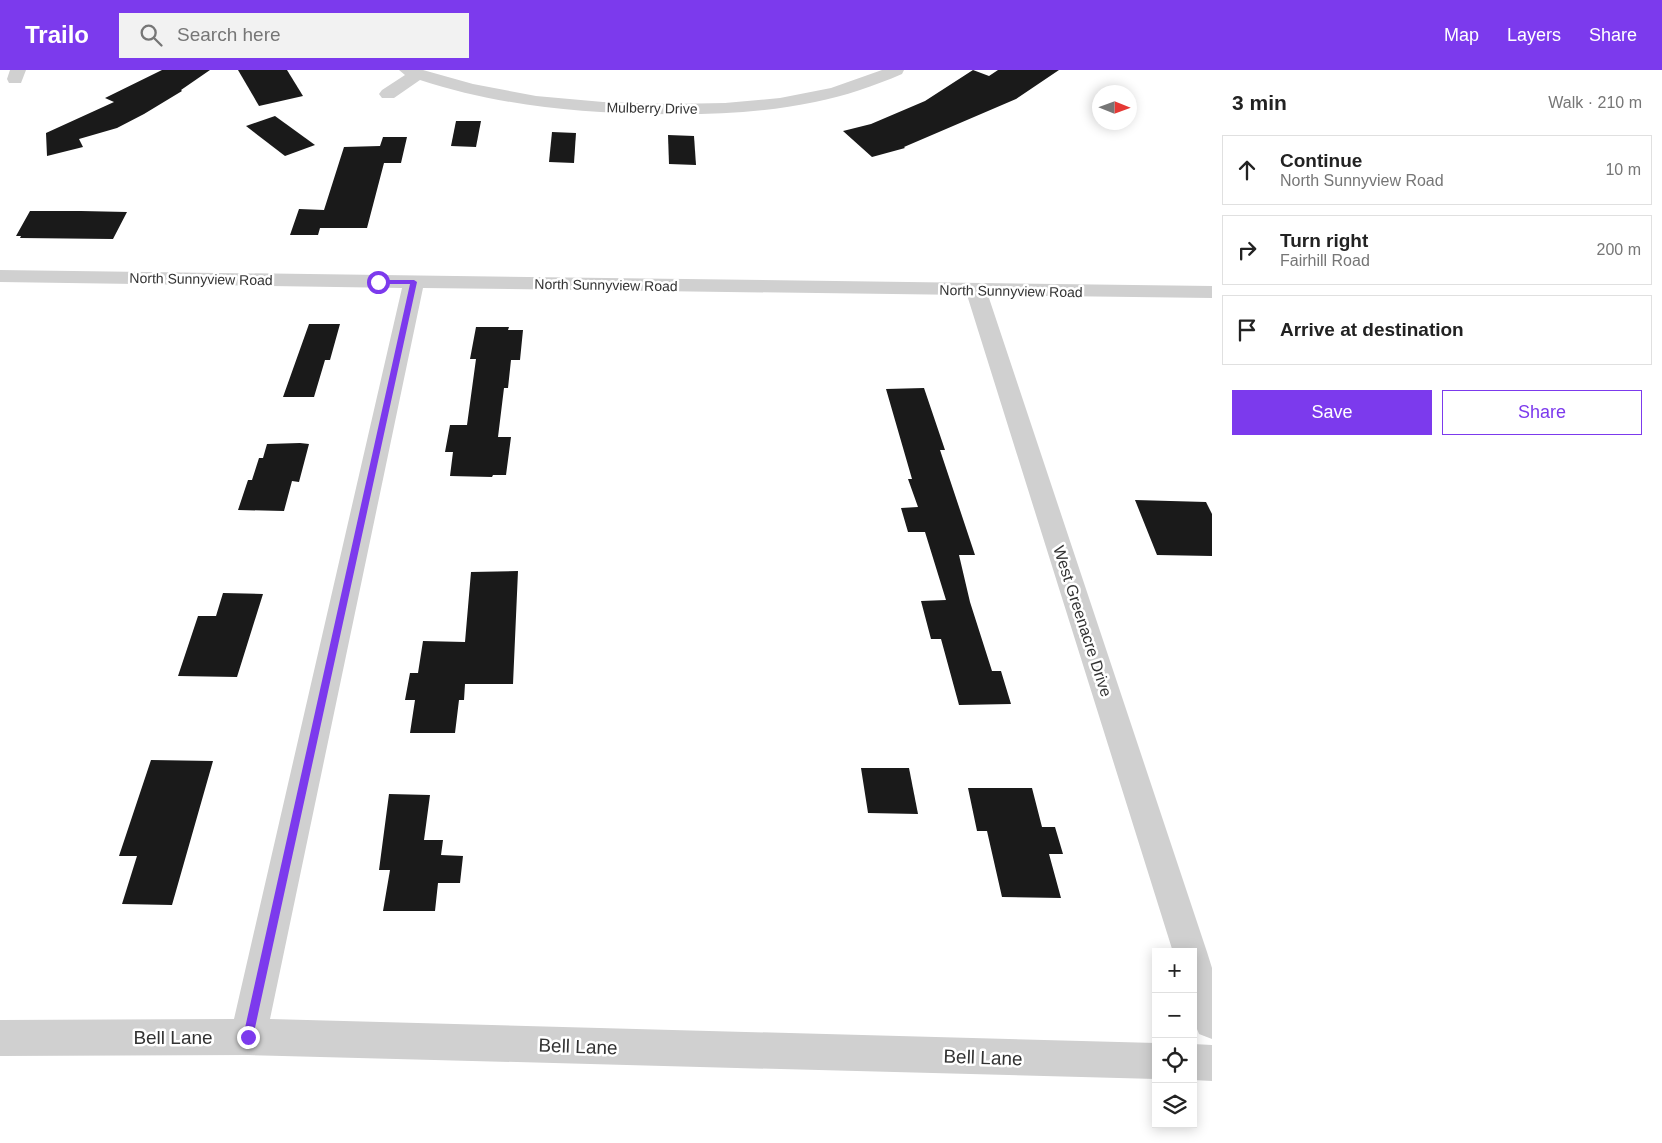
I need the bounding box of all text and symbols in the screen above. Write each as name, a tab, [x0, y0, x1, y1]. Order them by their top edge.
search box	[119, 13, 469, 58]
text: Trailo	[25, 21, 89, 48]
icon: search	[137, 21, 165, 49]
text: Search here	[177, 24, 281, 45]
text: Map	[1444, 25, 1479, 45]
text: Layers	[1507, 25, 1561, 45]
text: Share	[1589, 25, 1637, 45]
north arrow	[1092, 85, 1137, 130]
text: 3 min	[1232, 91, 1287, 114]
text: Walk · 210 m	[1548, 94, 1642, 111]
street label: Mulberry Drive	[606, 99, 698, 117]
text: Continue	[1280, 150, 1362, 171]
icon: ahead	[1233, 156, 1261, 184]
text: 10 m	[1605, 161, 1641, 178]
text: North Sunnyview Road	[1280, 172, 1444, 189]
text: Turn right	[1280, 230, 1368, 251]
icon: right	[1233, 236, 1261, 264]
text: 200 m	[1597, 241, 1641, 258]
text: Fairhill Road	[1280, 252, 1370, 269]
street label: North Sunnyview Road	[129, 270, 273, 288]
route start	[367, 271, 390, 294]
street label: North Sunnyview Road	[534, 276, 678, 294]
street label: North Sunnyview Road	[939, 282, 1083, 300]
icon: arrive	[1233, 316, 1261, 344]
text: Arrive at destination	[1280, 319, 1464, 340]
button: Save	[1232, 390, 1432, 435]
button: Share	[1442, 390, 1642, 435]
street label: West Greenacre Drive	[1050, 543, 1115, 699]
map controls	[1152, 948, 1197, 1128]
button: +	[1152, 948, 1197, 993]
button: −	[1152, 993, 1197, 1038]
route end	[237, 1026, 260, 1049]
street label: Bell Lane	[133, 1027, 213, 1048]
street label: Bell Lane	[538, 1035, 618, 1058]
button: locate	[1152, 1038, 1197, 1083]
street label: Bell Lane	[943, 1046, 1023, 1069]
button: layers	[1152, 1083, 1197, 1128]

